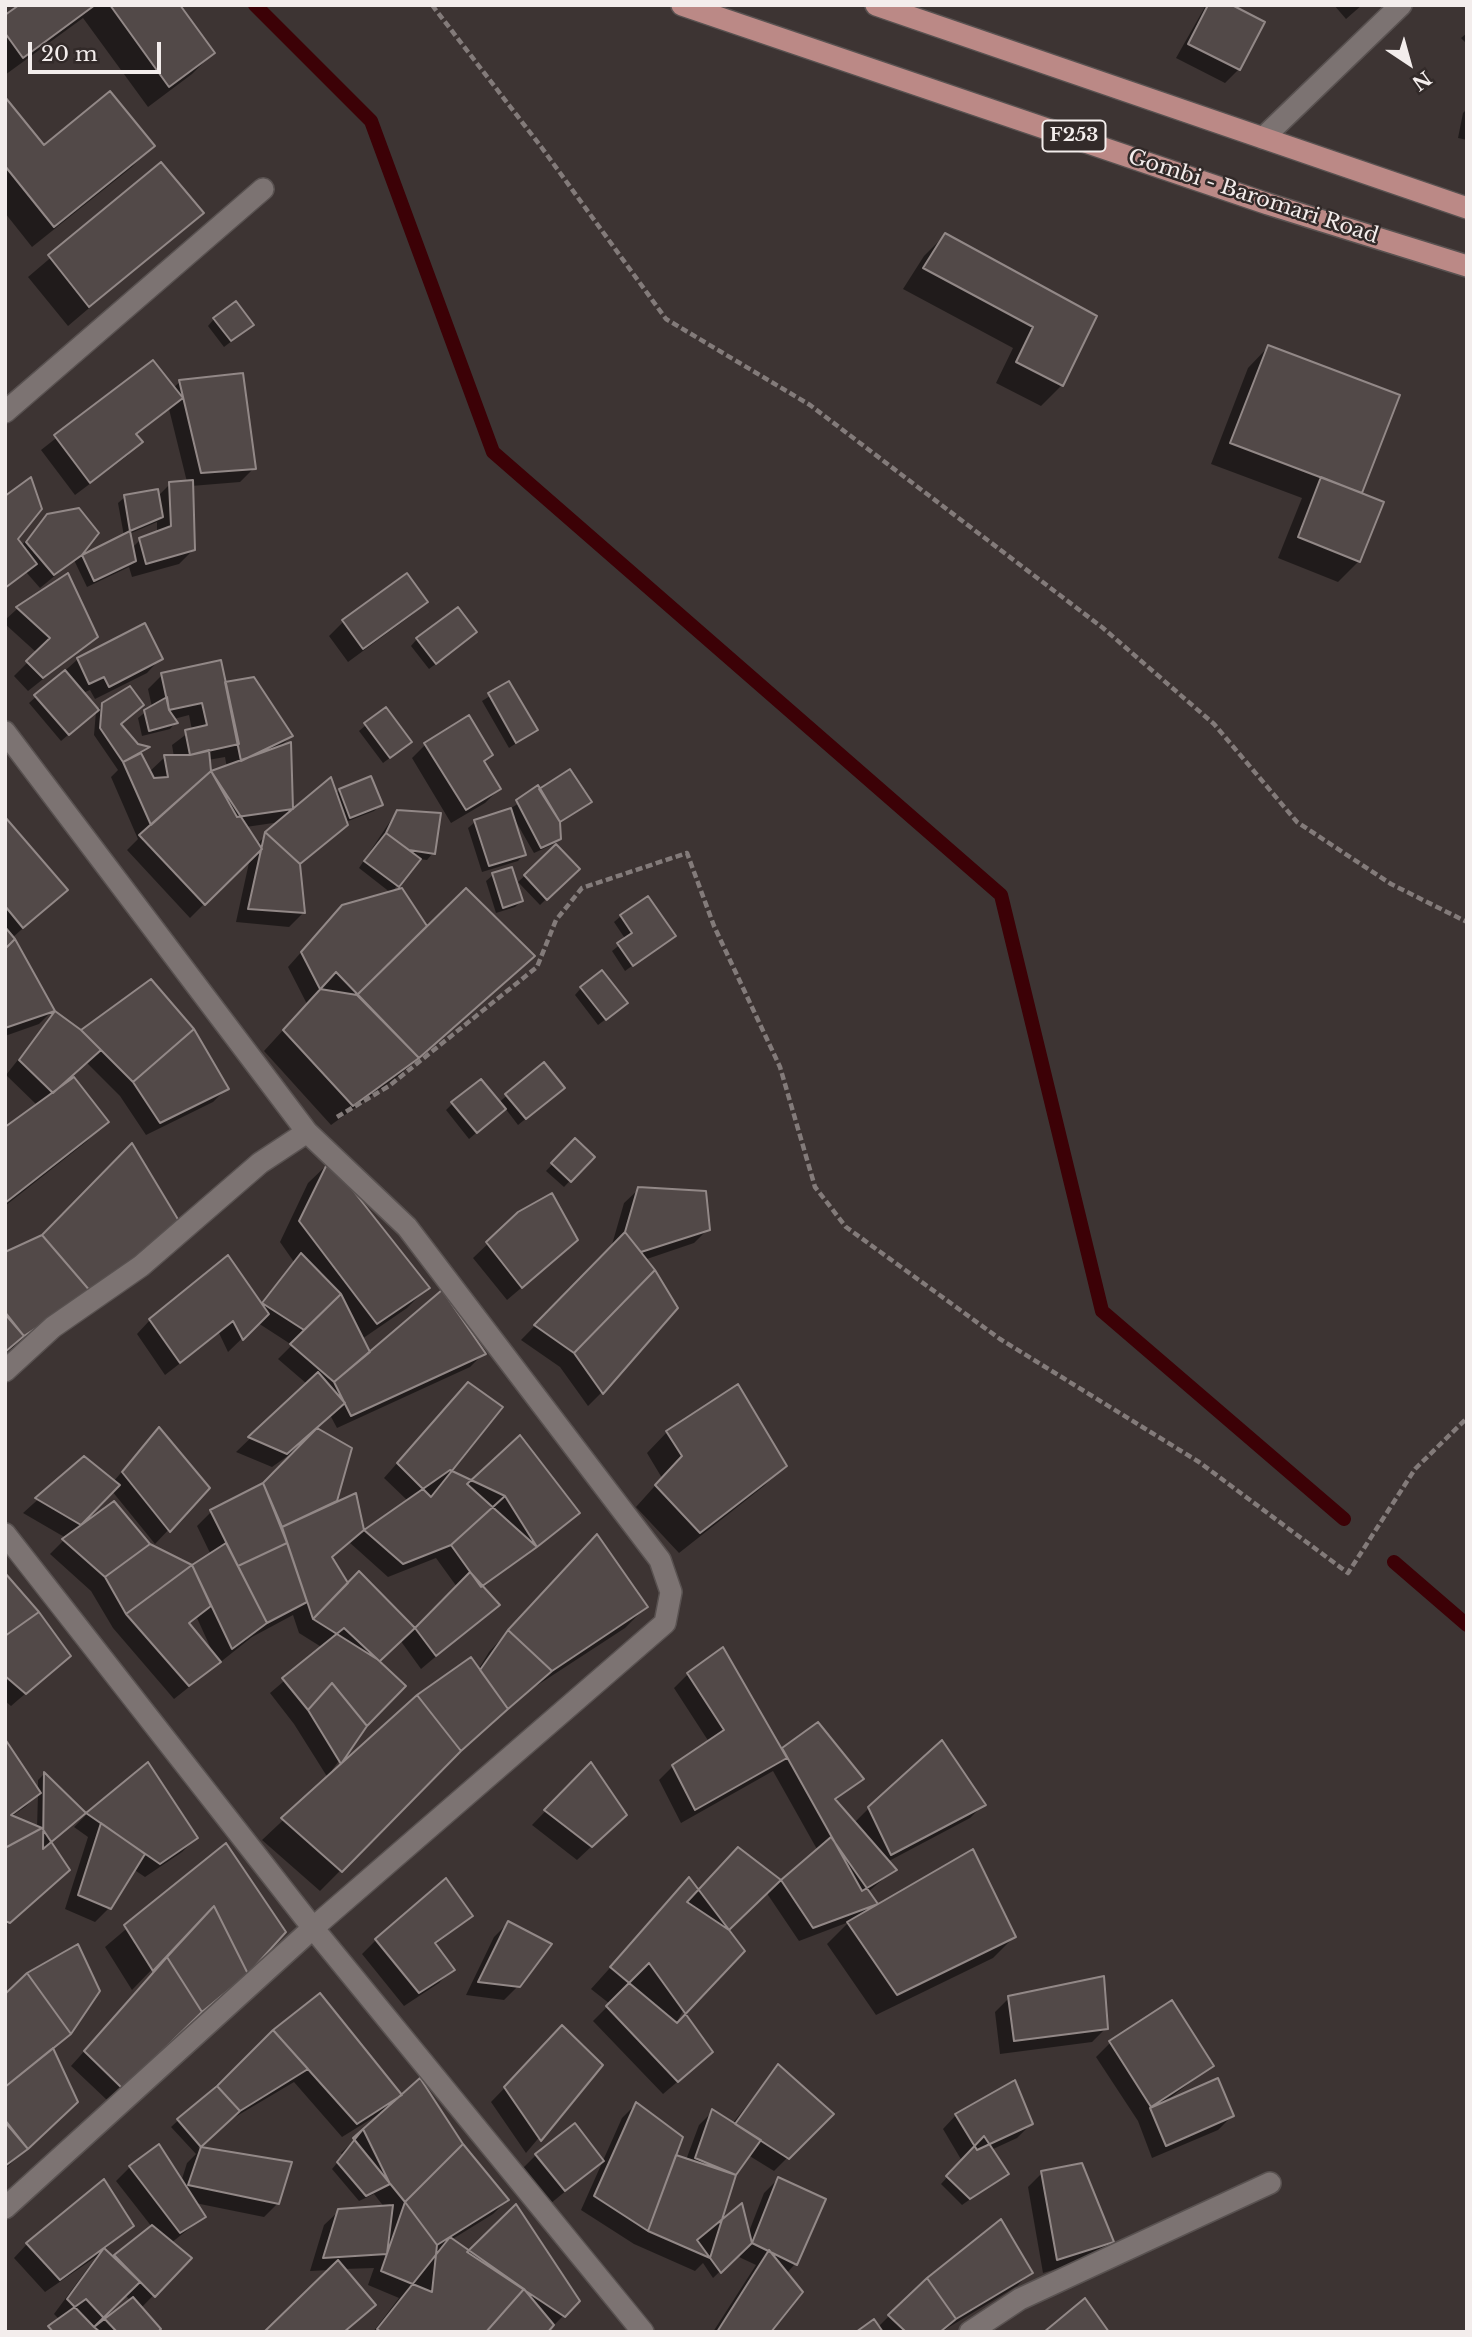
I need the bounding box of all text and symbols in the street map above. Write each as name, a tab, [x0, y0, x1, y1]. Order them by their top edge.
scale bar	[32, 28, 164, 72]
north arrow	[1374, 28, 1444, 98]
text: 20 m	[41, 41, 98, 67]
text: N	[1408, 66, 1436, 95]
road number: F253	[1042, 120, 1106, 152]
street label: Gombi - Baromari Road	[1125, 145, 1381, 249]

